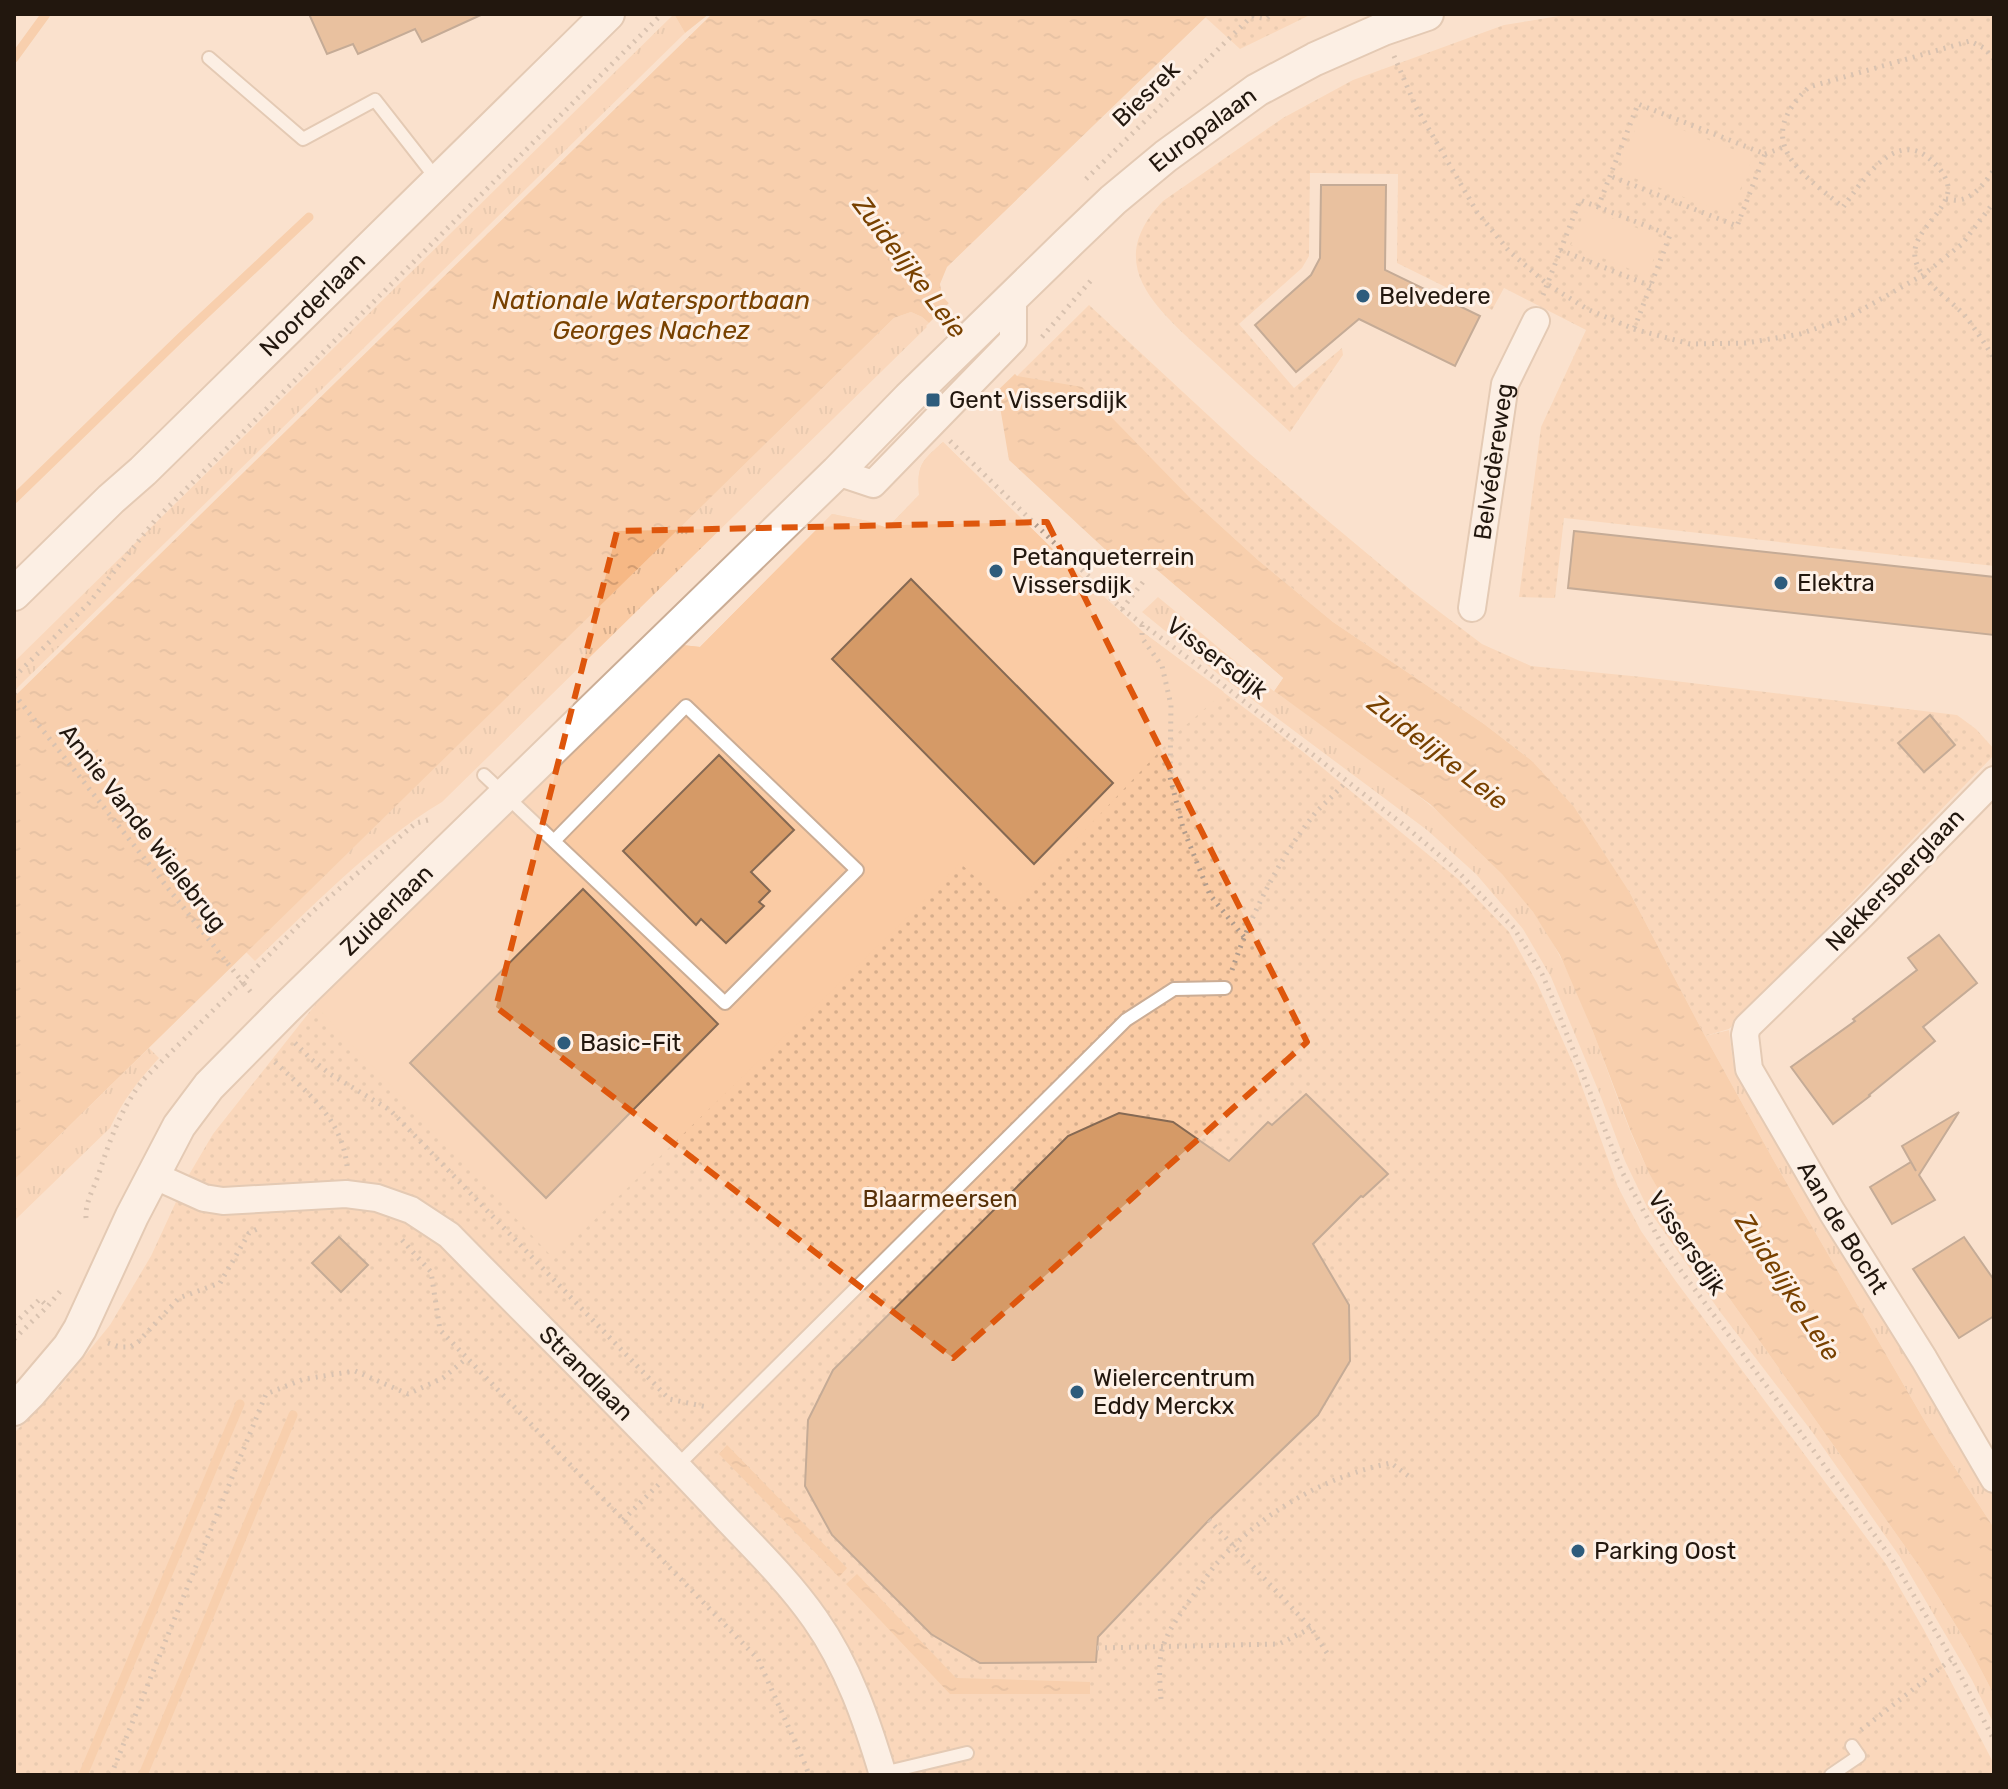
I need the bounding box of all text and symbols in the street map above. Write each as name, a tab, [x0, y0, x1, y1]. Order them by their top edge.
street label: Biesrek	[1107, 55, 1186, 133]
street label: Europalaan	[1143, 81, 1262, 178]
water label: Zuidelijke Leie	[846, 189, 973, 345]
street label: Noorderlaan	[254, 246, 371, 362]
place label: Belvedere	[1379, 282, 1491, 310]
water label: Nationale Watersportbaan Georges Nachez	[492, 285, 810, 346]
marker: Belvedere	[1354, 287, 1372, 305]
street label: Belvédèreweg	[1468, 381, 1519, 542]
place label: Gent Vissersdijk	[949, 386, 1128, 414]
marker: Gent Vissersdijk	[924, 391, 942, 409]
place label: Petanqueterrein Vissersdijk	[1012, 543, 1195, 599]
marker: Petanqueterrein Vissersdijk	[987, 562, 1005, 580]
place label: Elektra	[1797, 569, 1875, 597]
marker: Elektra	[1772, 574, 1790, 592]
street label: Vissersdijk	[1161, 611, 1274, 705]
water label: Zuidelijke Leie	[1361, 687, 1514, 817]
street label: Annie Vande Wielebrug	[53, 719, 233, 937]
street label: Nekkersberglaan	[1820, 803, 1970, 957]
street label: Zuiderlaan	[335, 859, 439, 961]
place label: Basic-Fit	[580, 1029, 681, 1057]
marker: Basic-Fit	[555, 1034, 573, 1052]
street label: Aan de Bocht	[1792, 1156, 1894, 1299]
park label: Blaarmeersen	[862, 1185, 1018, 1213]
street label: Vissersdijk	[1642, 1186, 1732, 1301]
water label: Zuidelijke Leie	[1728, 1207, 1847, 1367]
street label: Strandlaan	[533, 1320, 639, 1427]
place label: Wielercentrum Eddy Merckx	[1093, 1364, 1255, 1420]
marker: Wielercentrum Eddy Merckx	[1068, 1383, 1086, 1401]
place label: Parking Oost	[1594, 1537, 1736, 1565]
marker: Parking Oost	[1569, 1542, 1587, 1560]

